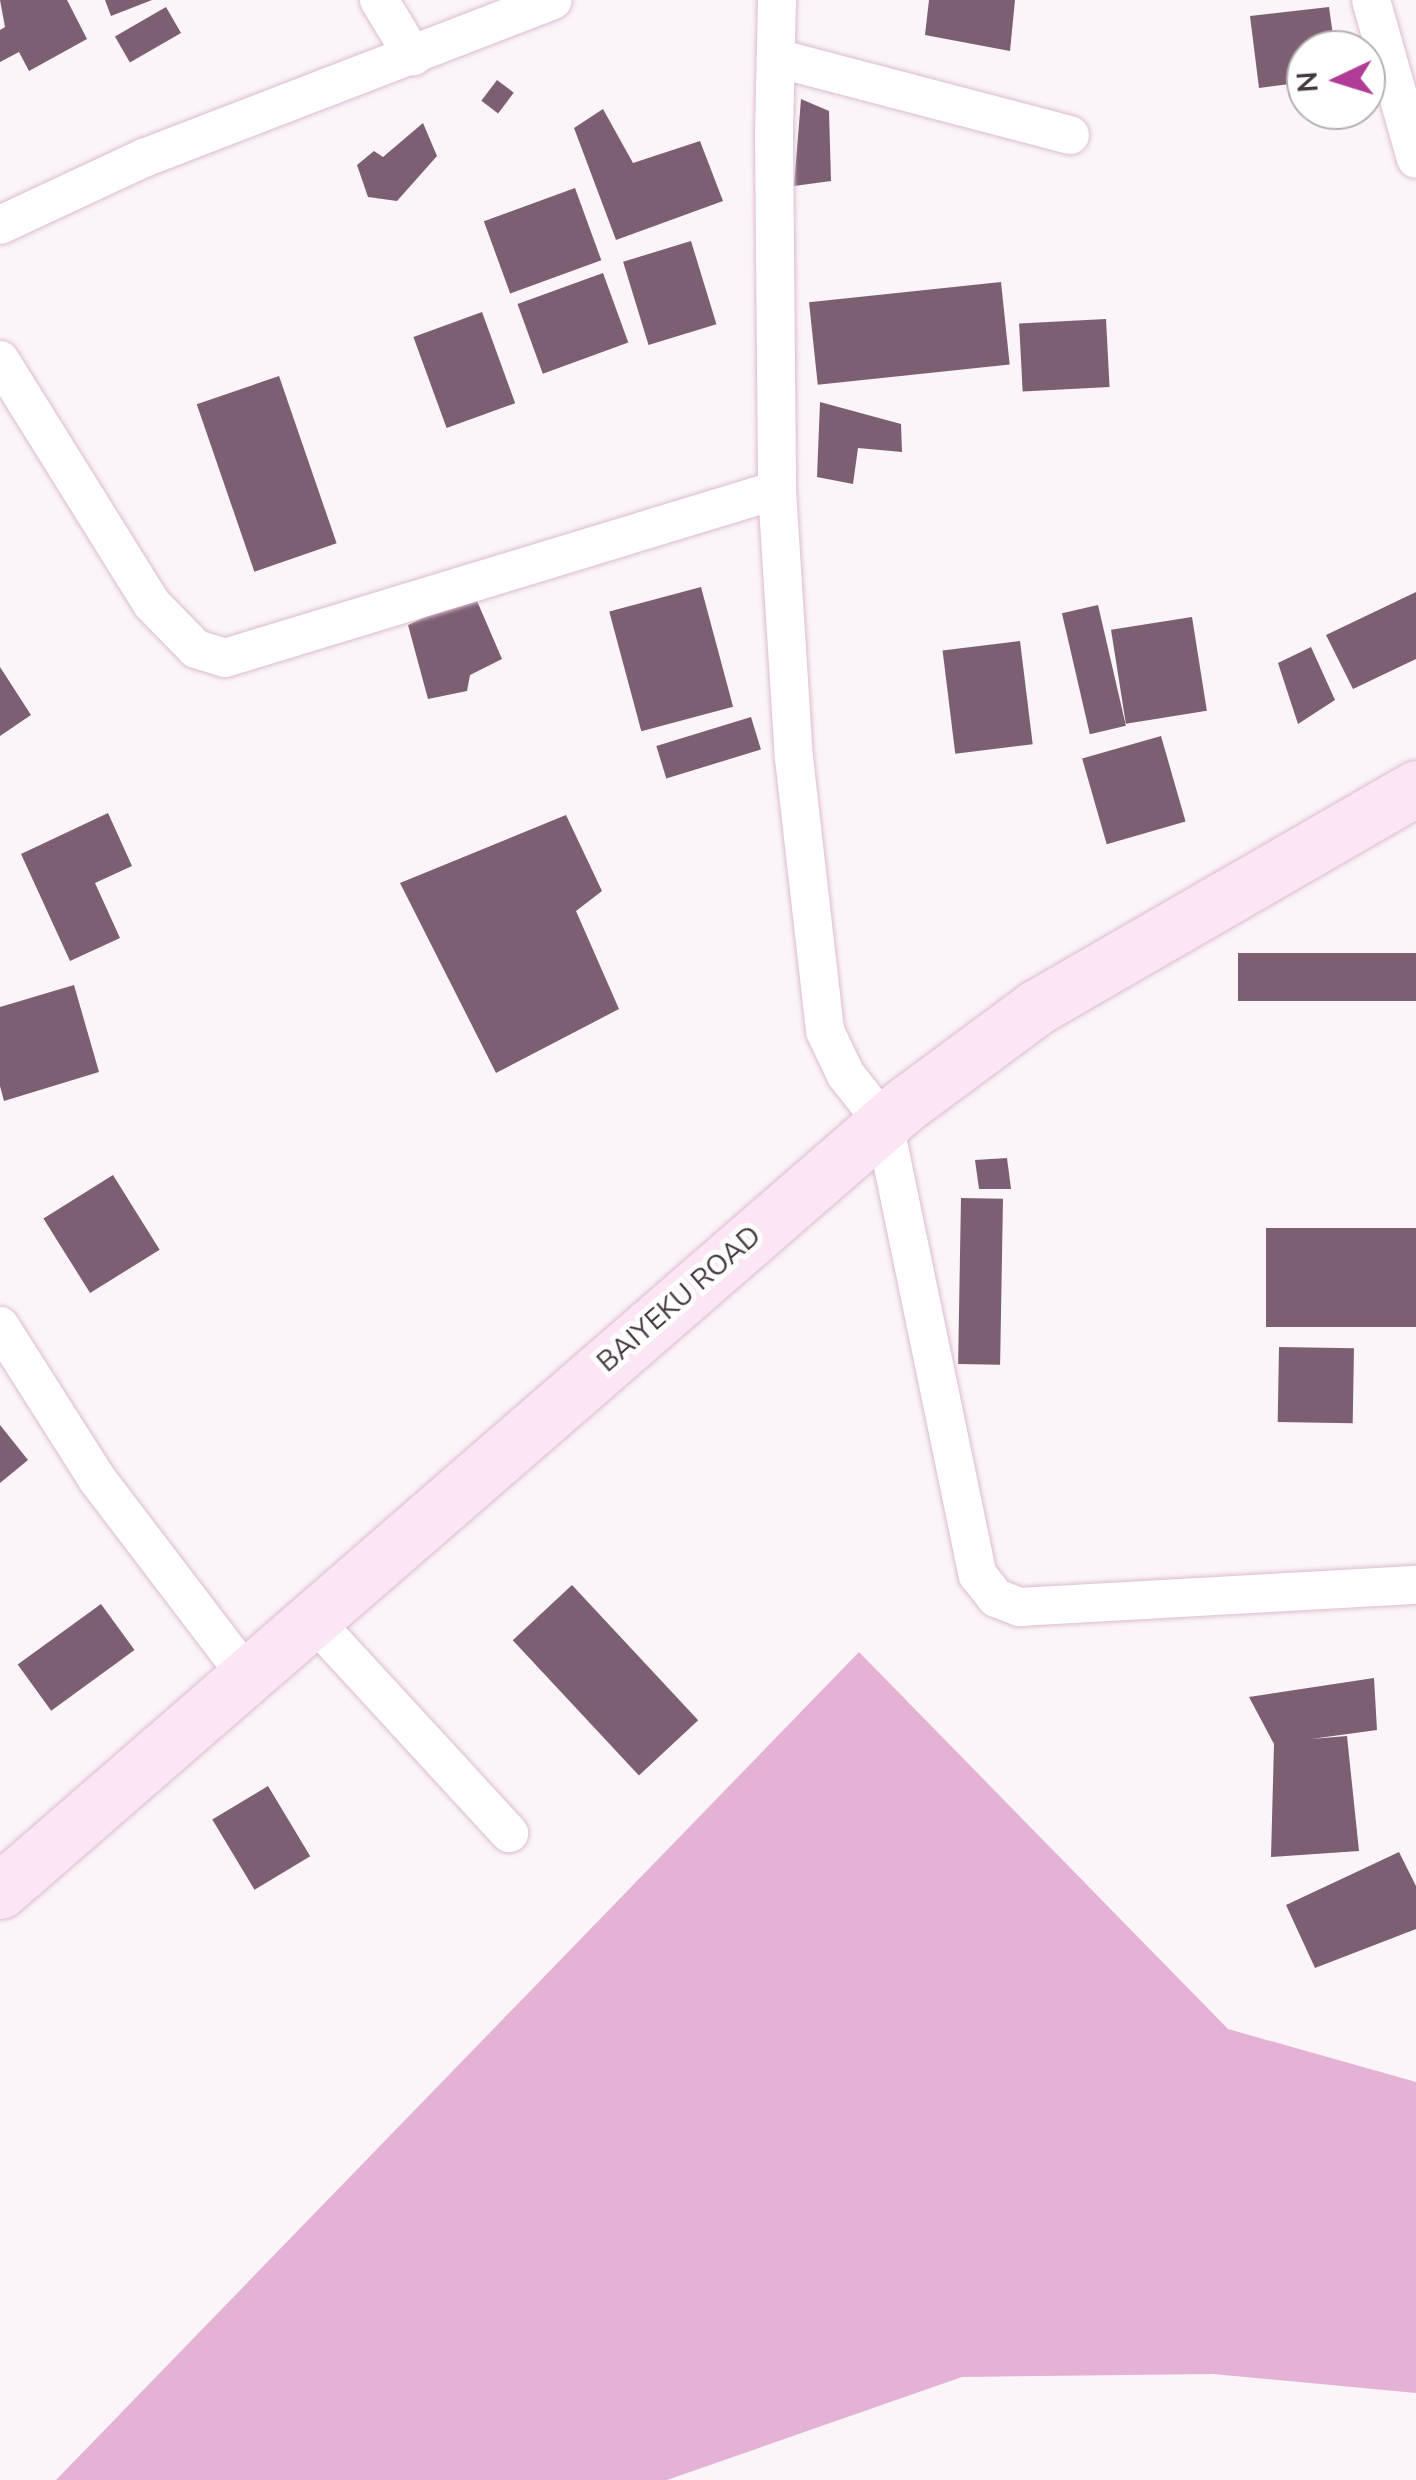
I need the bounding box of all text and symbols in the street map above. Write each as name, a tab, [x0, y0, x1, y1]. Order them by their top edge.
north arrow	[1286, 30, 1386, 130]
text: N	[1288, 70, 1328, 94]
street label: BAIYEKU ROAD	[590, 1219, 768, 1379]

